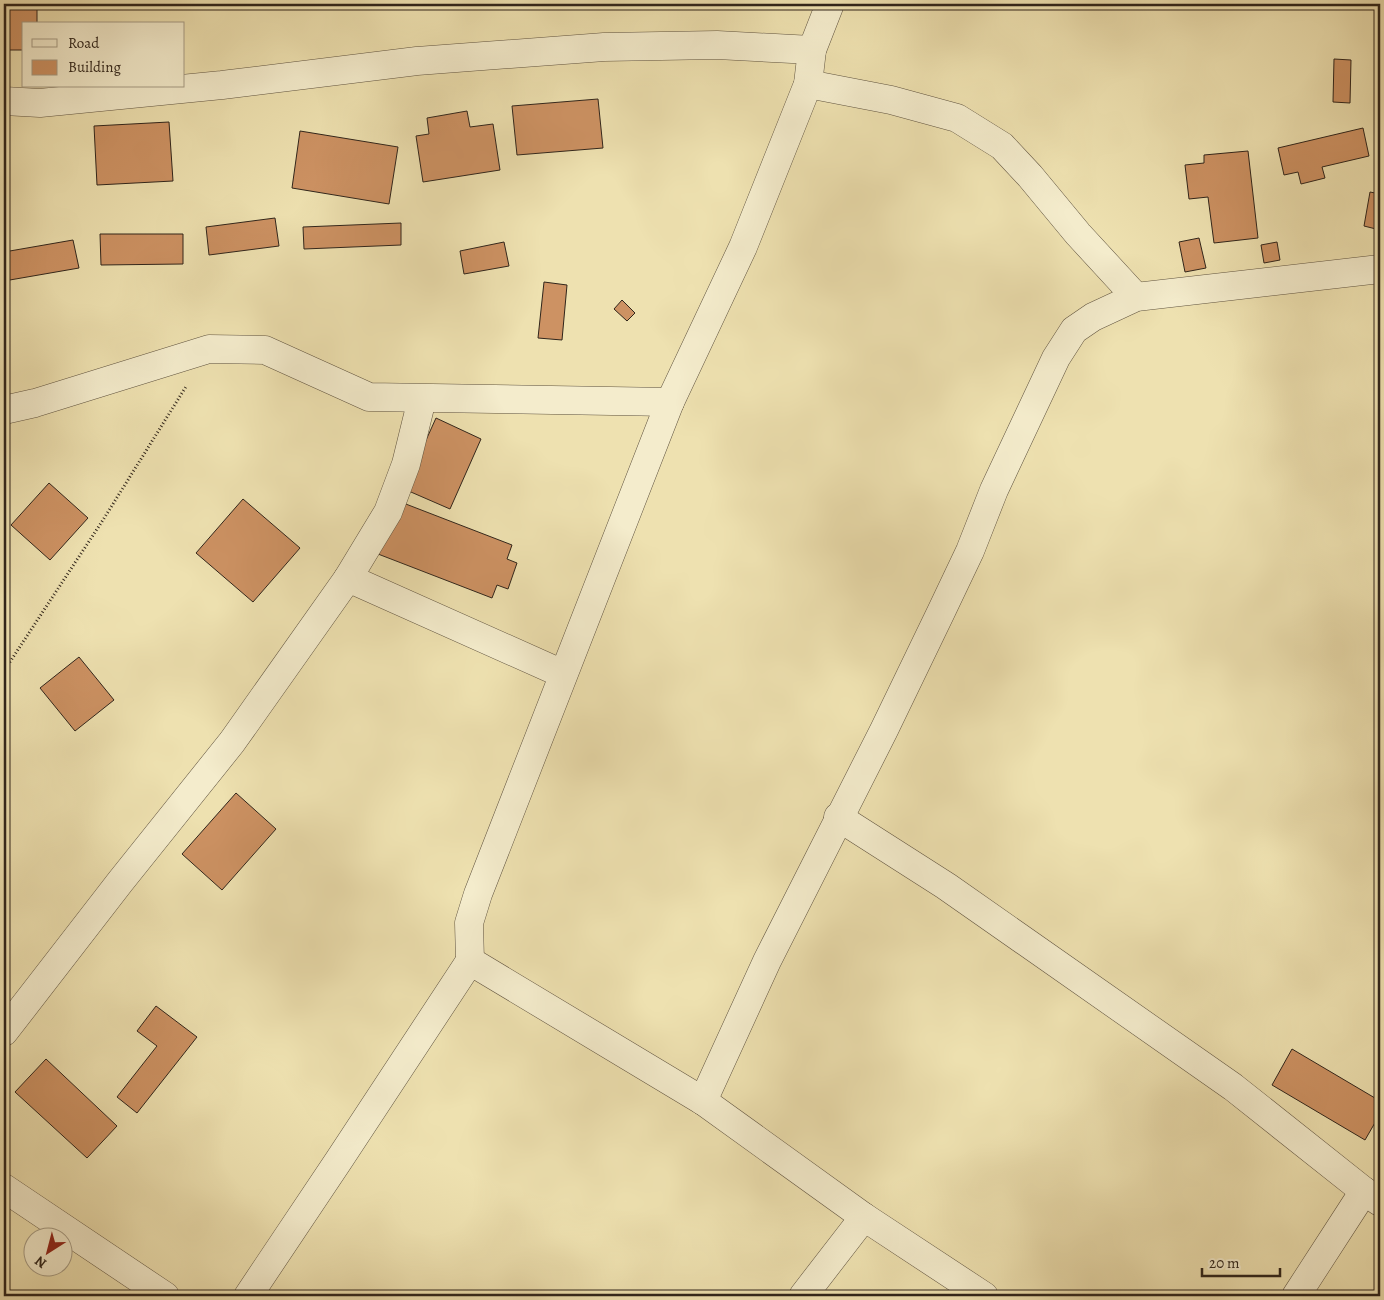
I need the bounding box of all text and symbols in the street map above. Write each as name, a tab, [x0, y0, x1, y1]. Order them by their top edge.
legend	[22, 22, 185, 88]
text: Road	[68, 33, 100, 53]
text: Building	[68, 57, 121, 77]
north arrow	[22, 1228, 72, 1278]
scale bar	[1202, 1245, 1279, 1277]
text: N	[31, 1251, 50, 1273]
text: 20 m	[1209, 1253, 1240, 1273]

